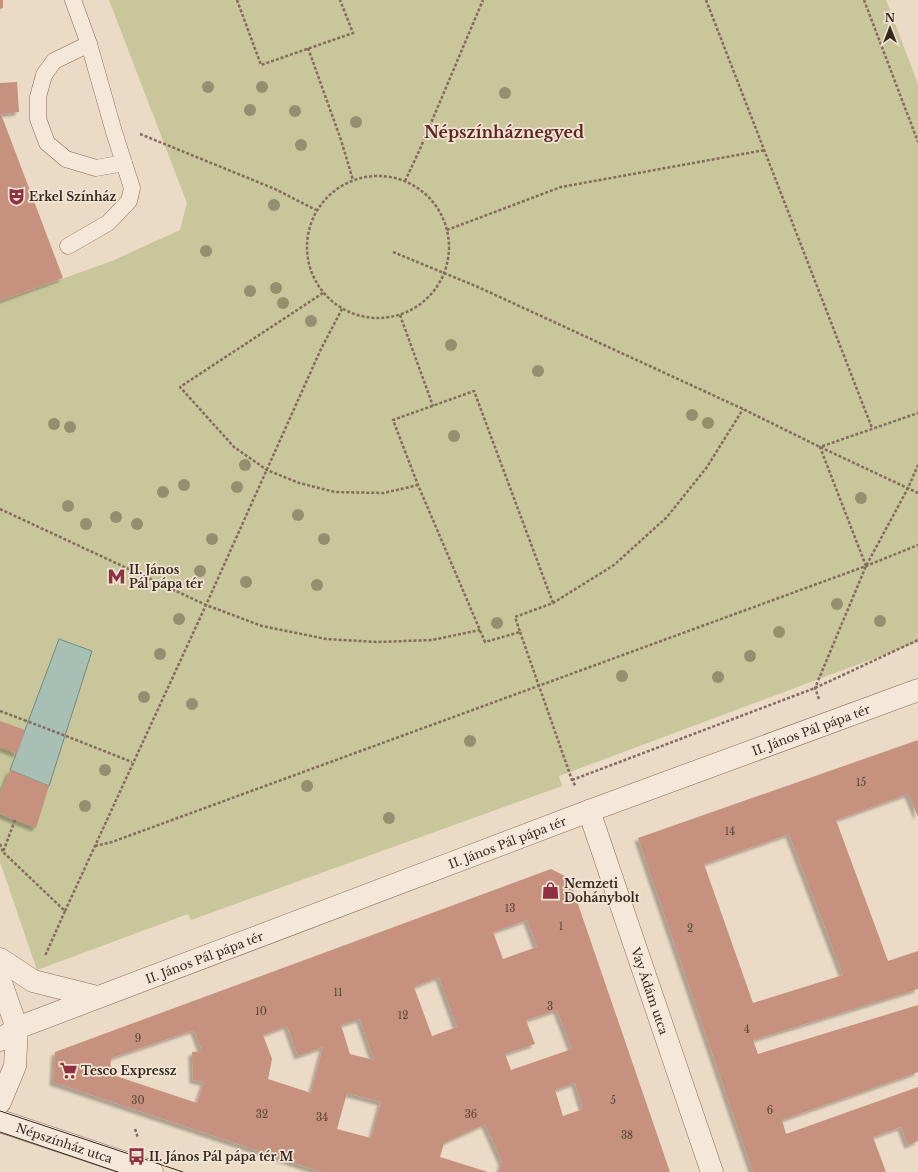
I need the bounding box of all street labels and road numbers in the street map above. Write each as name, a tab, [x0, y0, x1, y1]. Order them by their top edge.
street label: II. János Pál pápa tér	[750, 701, 872, 758]
street label: II. János Pál pápa tér	[446, 813, 568, 871]
street label: II. János Pál pápa tér	[143, 928, 265, 986]
street label: Vay Ádám utca	[628, 944, 672, 1037]
street label: Népszínház utca	[14, 1119, 115, 1166]

